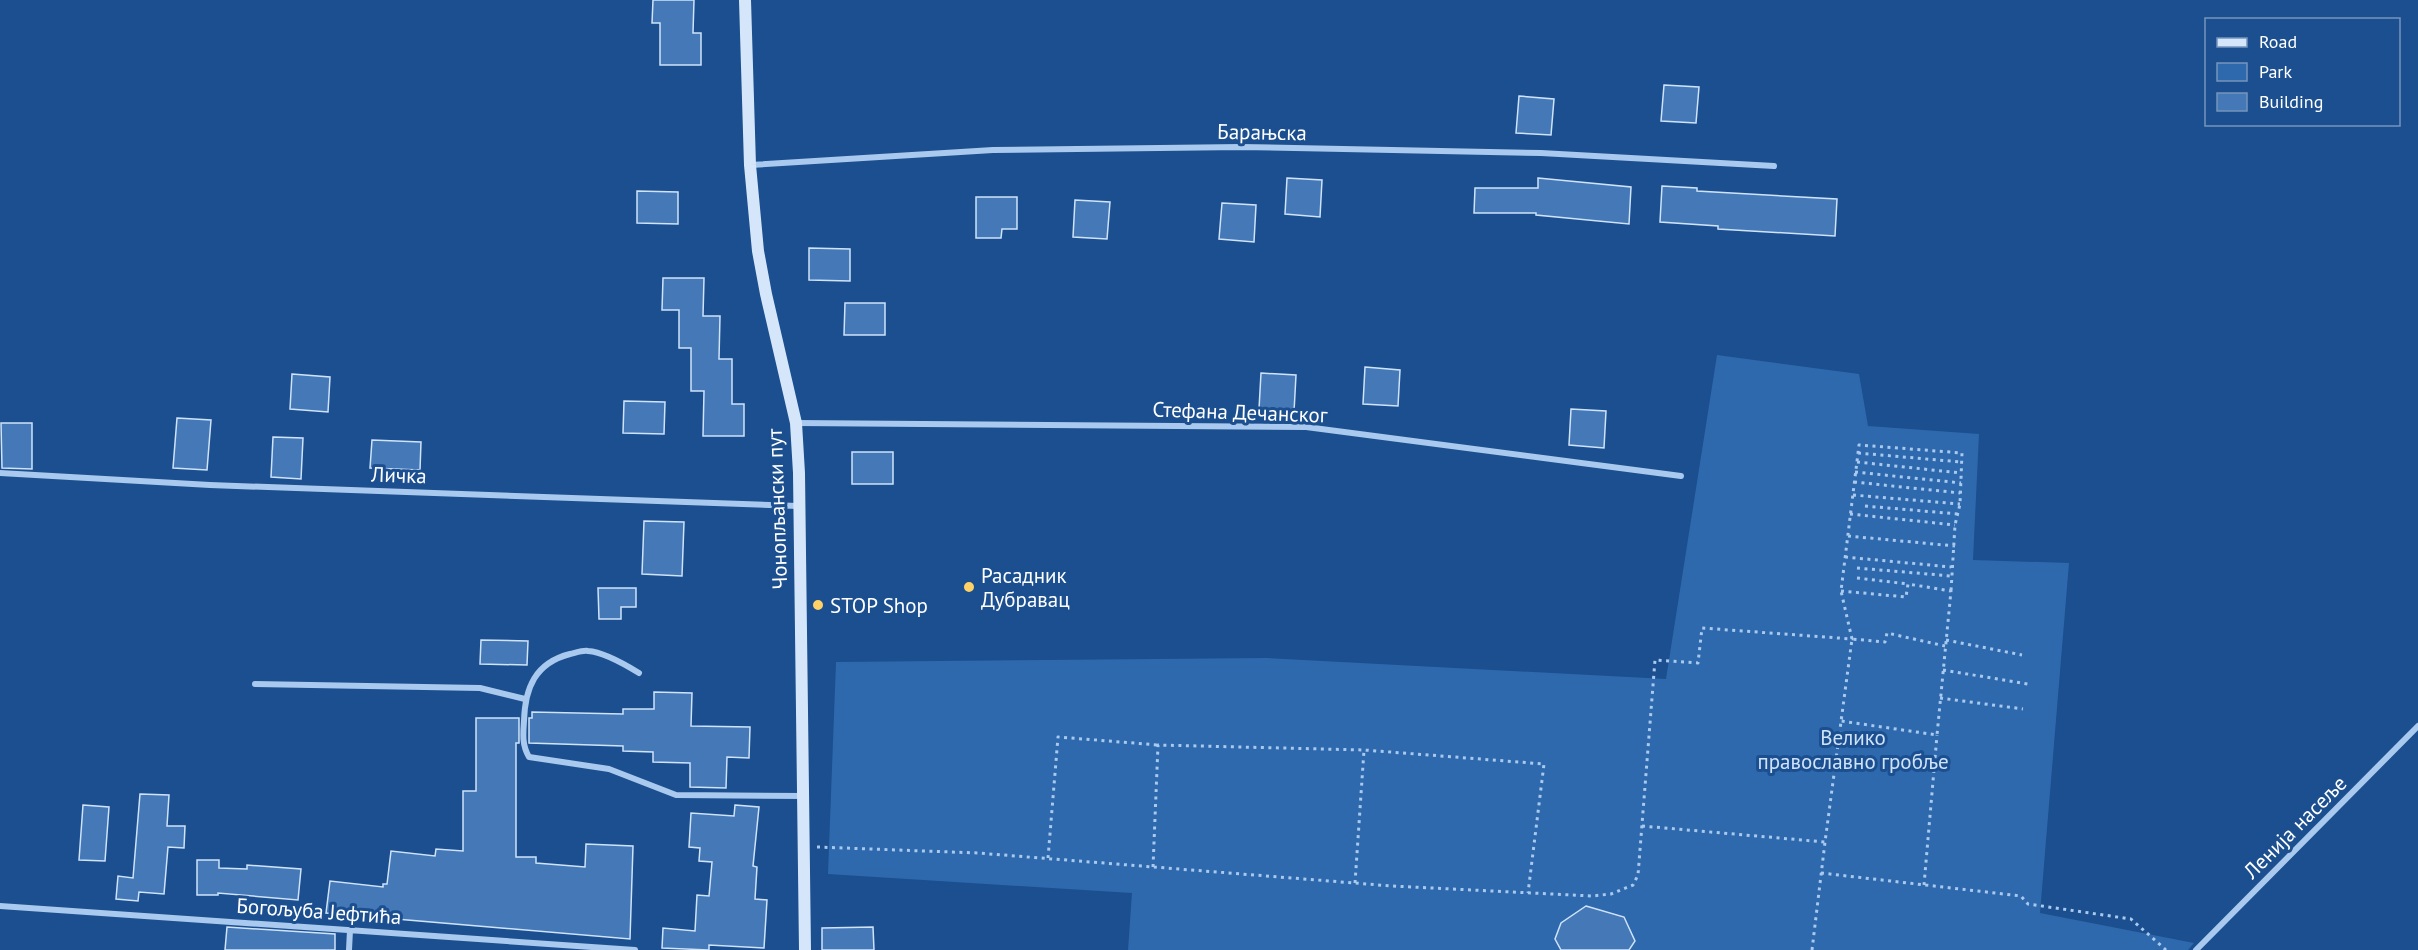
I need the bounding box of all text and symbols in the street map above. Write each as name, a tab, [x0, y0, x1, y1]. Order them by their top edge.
legend	[2205, 18, 2400, 126]
text: Road	[2259, 30, 2297, 53]
text: Park	[2259, 60, 2292, 83]
text: Building	[2259, 90, 2323, 113]
street label: Барањска	[1217, 118, 1307, 146]
street label: Стефана Дечанског	[1152, 395, 1328, 429]
street label: Чонопљански пут	[761, 427, 793, 590]
street label: Личка	[370, 461, 427, 489]
place label: Расадник Дубравац	[981, 562, 1070, 613]
marker: Расадник Дубравац	[962, 580, 976, 594]
place label: STOP Shop	[830, 592, 928, 619]
marker: STOP Shop	[811, 598, 825, 612]
park label: Велико православно гробље	[1757, 724, 1949, 775]
street label: Ленија насеље	[2237, 770, 2352, 885]
street label: Богољуба Јефтића	[236, 892, 402, 930]

